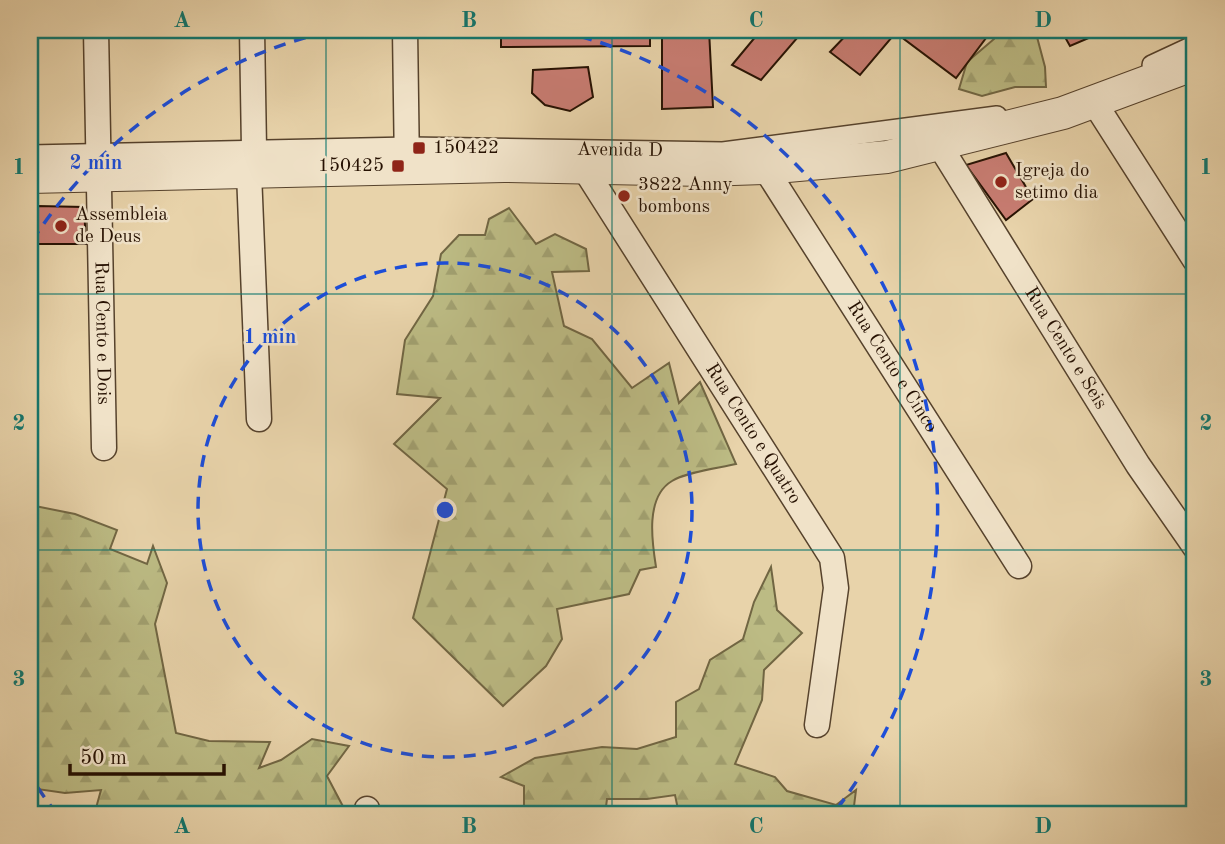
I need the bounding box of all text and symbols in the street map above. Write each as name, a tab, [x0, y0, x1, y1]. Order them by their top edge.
text: A	[173, 9, 191, 32]
text: B	[461, 9, 477, 32]
text: C	[748, 9, 764, 32]
text: D	[1034, 9, 1052, 32]
place label: 150422	[433, 139, 499, 158]
marker: 150422	[411, 140, 427, 156]
street label: Avenida D	[577, 140, 663, 161]
text: 2 min	[70, 153, 122, 174]
text: 1	[12, 156, 26, 179]
text: 1	[1199, 156, 1213, 179]
place label: 150425	[318, 157, 384, 176]
marker: 150425	[390, 158, 406, 174]
place label: Igreja do setimo dia	[1015, 162, 1099, 203]
marker: Igreja do setimo dia	[993, 174, 1009, 190]
place label: 3822 Anny bombons	[638, 176, 733, 217]
marker: 3822 Anny bombons	[616, 188, 632, 204]
place label: Assembleia de Deus	[75, 206, 169, 247]
marker: Assembleia de Deus	[53, 218, 69, 234]
street label: Rua Cento e Dois	[91, 261, 113, 405]
street label: Rua Cento e Seis	[1021, 284, 1110, 413]
street label: Rua Cento e Cinco	[843, 298, 941, 436]
text: 1 min	[244, 327, 296, 348]
street label: Rua Cento e Quatro	[701, 360, 805, 507]
text: 2	[12, 412, 26, 435]
text: 2	[1199, 412, 1213, 435]
centre of rings	[433, 498, 457, 522]
text: 3	[12, 668, 26, 691]
text: 3	[1199, 668, 1213, 691]
scale bar	[70, 732, 224, 776]
text: 50 m	[80, 748, 127, 769]
text: A	[173, 815, 191, 838]
text: B	[461, 815, 477, 838]
text: C	[748, 815, 764, 838]
text: D	[1034, 815, 1052, 838]

